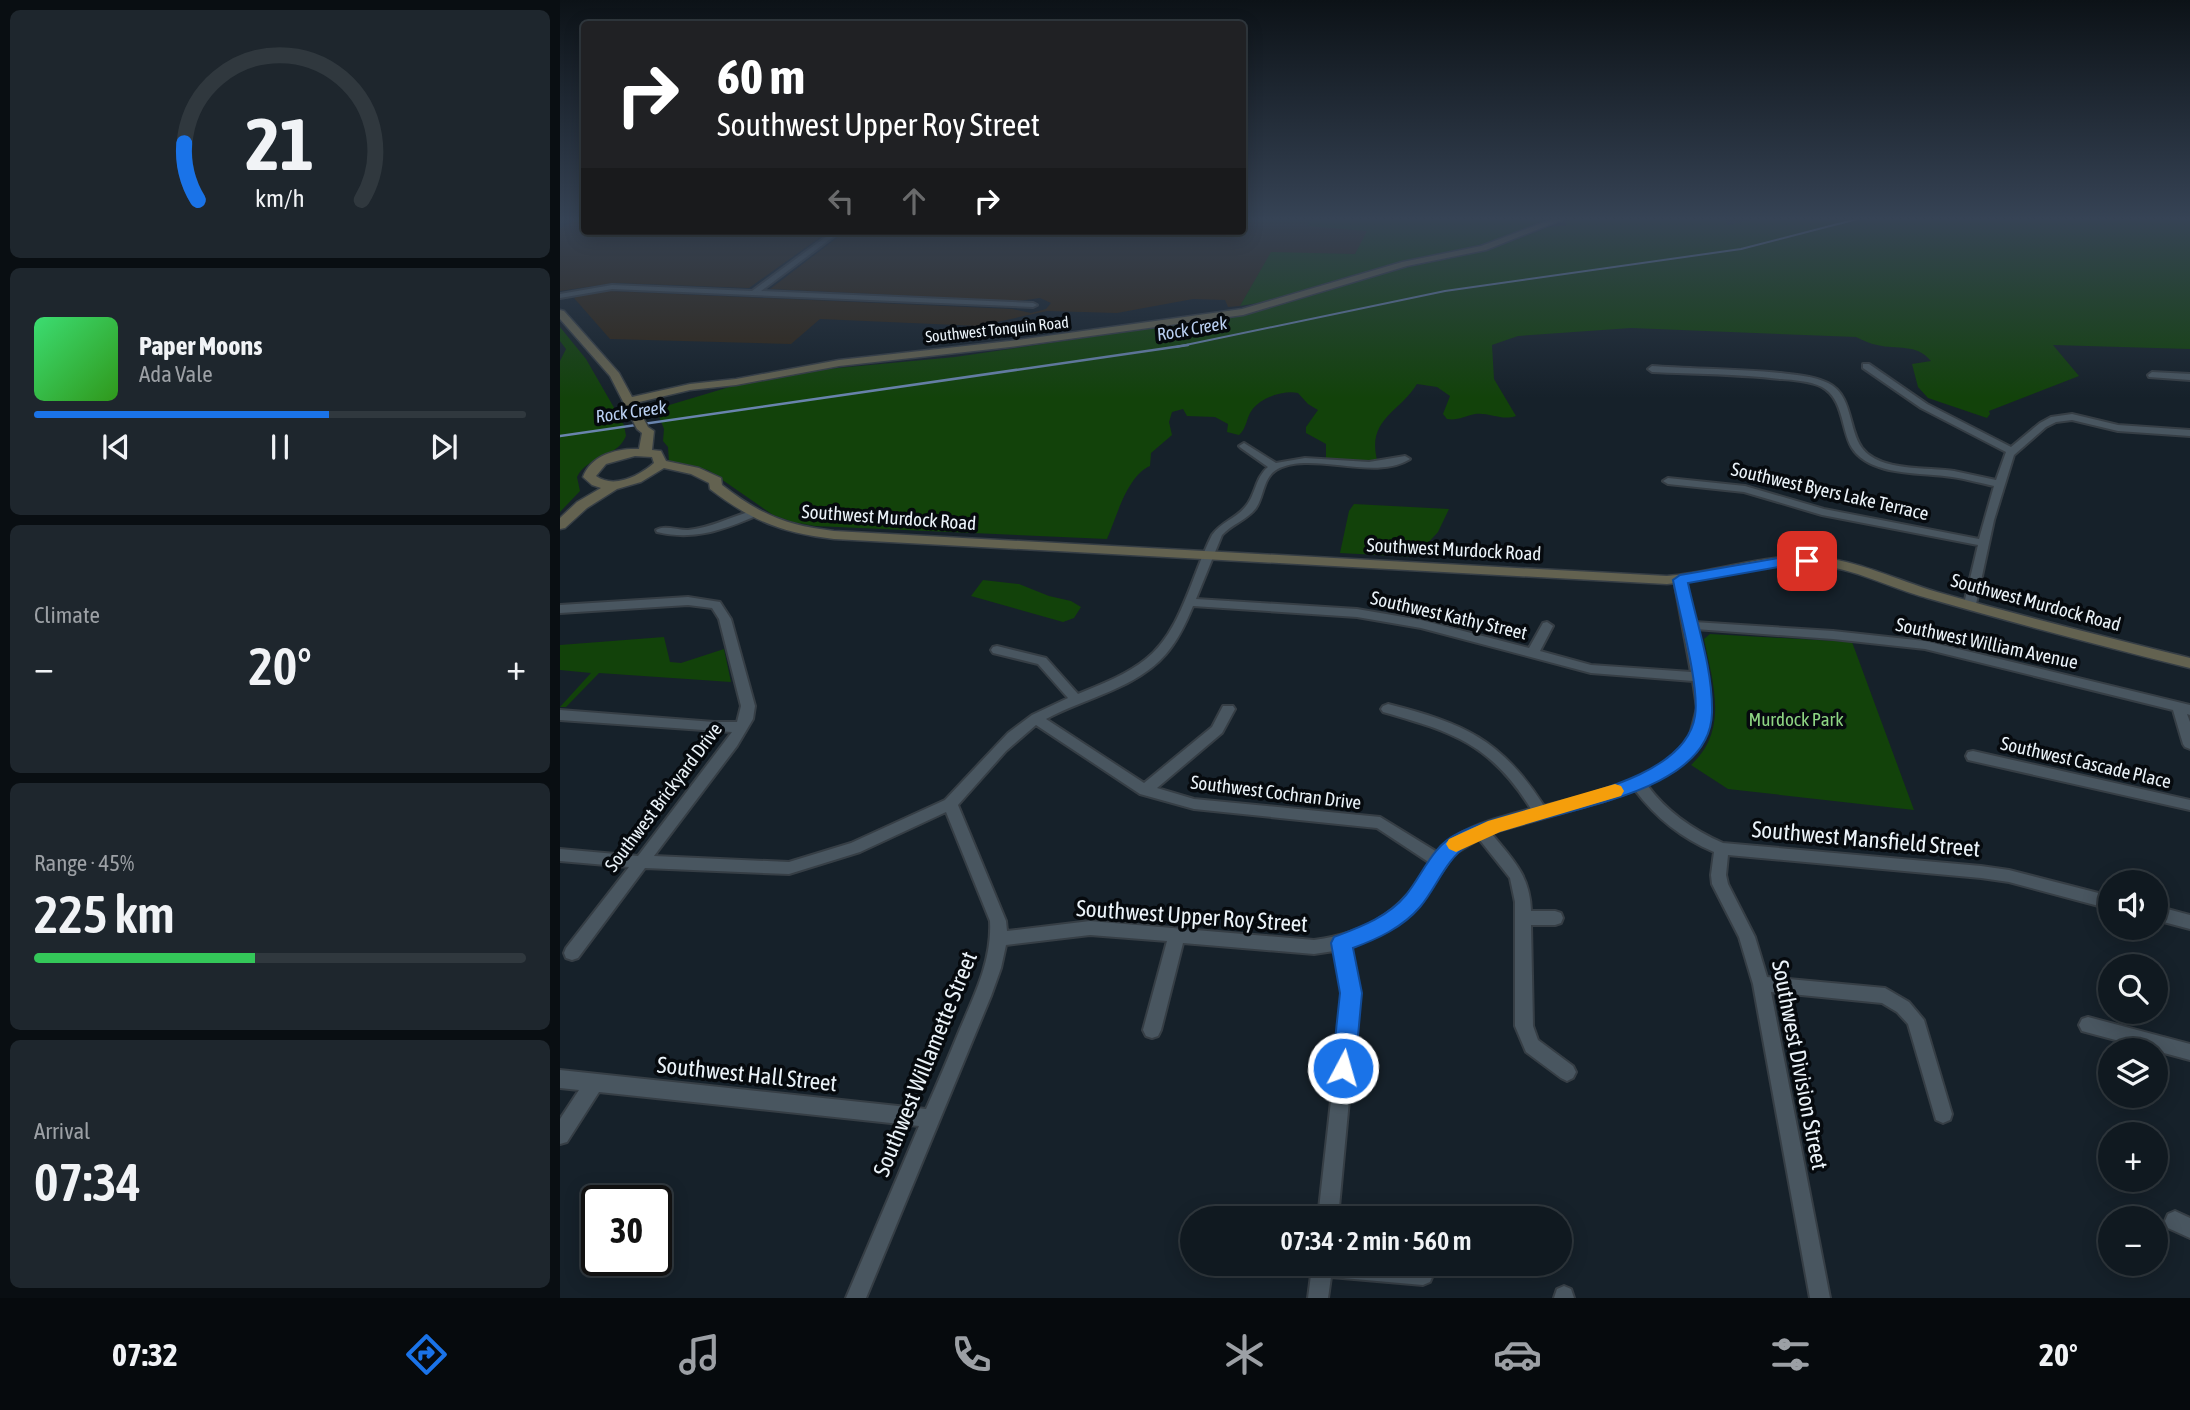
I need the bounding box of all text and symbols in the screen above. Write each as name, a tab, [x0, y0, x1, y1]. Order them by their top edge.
text: 60 m	[717, 48, 805, 104]
icon: right	[602, 49, 693, 140]
text: 21	[246, 102, 314, 185]
text: Southwest Upper Roy Street	[717, 106, 1040, 143]
icon: left	[822, 182, 860, 220]
icon: ahead	[895, 182, 933, 220]
icon: right	[968, 182, 1006, 220]
text: km/h	[255, 184, 305, 212]
water label: Rock Creek	[1155, 312, 1230, 345]
street label: Southwest Tonquin Road	[924, 313, 1070, 346]
text: Paper Moons	[139, 331, 262, 361]
text: Ada Vale	[139, 361, 213, 387]
water label: Rock Creek	[594, 396, 669, 427]
icon: previous	[97, 428, 135, 466]
icon: pause	[261, 428, 299, 466]
icon: next	[425, 428, 463, 466]
street label: Southwest Byers Lake Terrace	[1729, 458, 1931, 524]
street label: Southwest Murdock Road	[801, 500, 977, 534]
pin	[1777, 531, 1837, 591]
street label: Southwest Murdock Road	[1366, 533, 1542, 565]
icon: arrive	[1788, 542, 1826, 580]
street label: Southwest Murdock Road	[1949, 569, 2123, 635]
street label: Southwest Kathy Street	[1369, 586, 1529, 644]
text: Climate	[34, 602, 100, 628]
street label: Southwest William Avenue	[1894, 613, 2080, 673]
text: 20°	[248, 636, 312, 696]
text: −	[34, 645, 54, 688]
text: +	[506, 645, 526, 688]
park label: Murdock Park	[1748, 708, 1844, 730]
street label: Southwest Brickyard Drive	[600, 718, 726, 876]
street label: Southwest Cascade Place	[1999, 732, 2173, 792]
street label: Southwest Cochran Drive	[1189, 771, 1363, 813]
street label: Southwest Mansfield Street	[1751, 816, 1981, 862]
text: Range · 45%	[34, 850, 134, 876]
map controls	[2098, 870, 2168, 1276]
button: sound	[2098, 870, 2168, 940]
text: 225 km	[34, 884, 175, 944]
street label: Southwest Upper Roy Street	[1075, 895, 1309, 937]
street label: Southwest Willamette Street	[868, 948, 982, 1180]
button: search	[2098, 954, 2168, 1024]
street label: Southwest Division Street	[1767, 958, 1833, 1172]
position arrow	[1306, 1031, 1380, 1105]
button: layers	[2098, 1038, 2168, 1108]
street label: Southwest Hall Street	[656, 1052, 838, 1096]
text: Arrival	[34, 1118, 90, 1144]
button: +	[2098, 1122, 2168, 1192]
text: 07:34	[34, 1152, 141, 1212]
speed limit sign: 30	[581, 1185, 672, 1276]
button: −	[2098, 1206, 2168, 1276]
text: 07:34 · 2 min · 560 m	[1281, 1226, 1471, 1256]
icon: directions	[402, 1330, 451, 1379]
icon: music	[675, 1330, 724, 1379]
icon: phone	[947, 1330, 996, 1379]
icon: climate	[1220, 1330, 1269, 1379]
icon: car	[1493, 1330, 1542, 1379]
icon: filters	[1766, 1330, 1815, 1379]
text: 07:32	[112, 1336, 178, 1373]
text: 20°	[2039, 1336, 2078, 1373]

